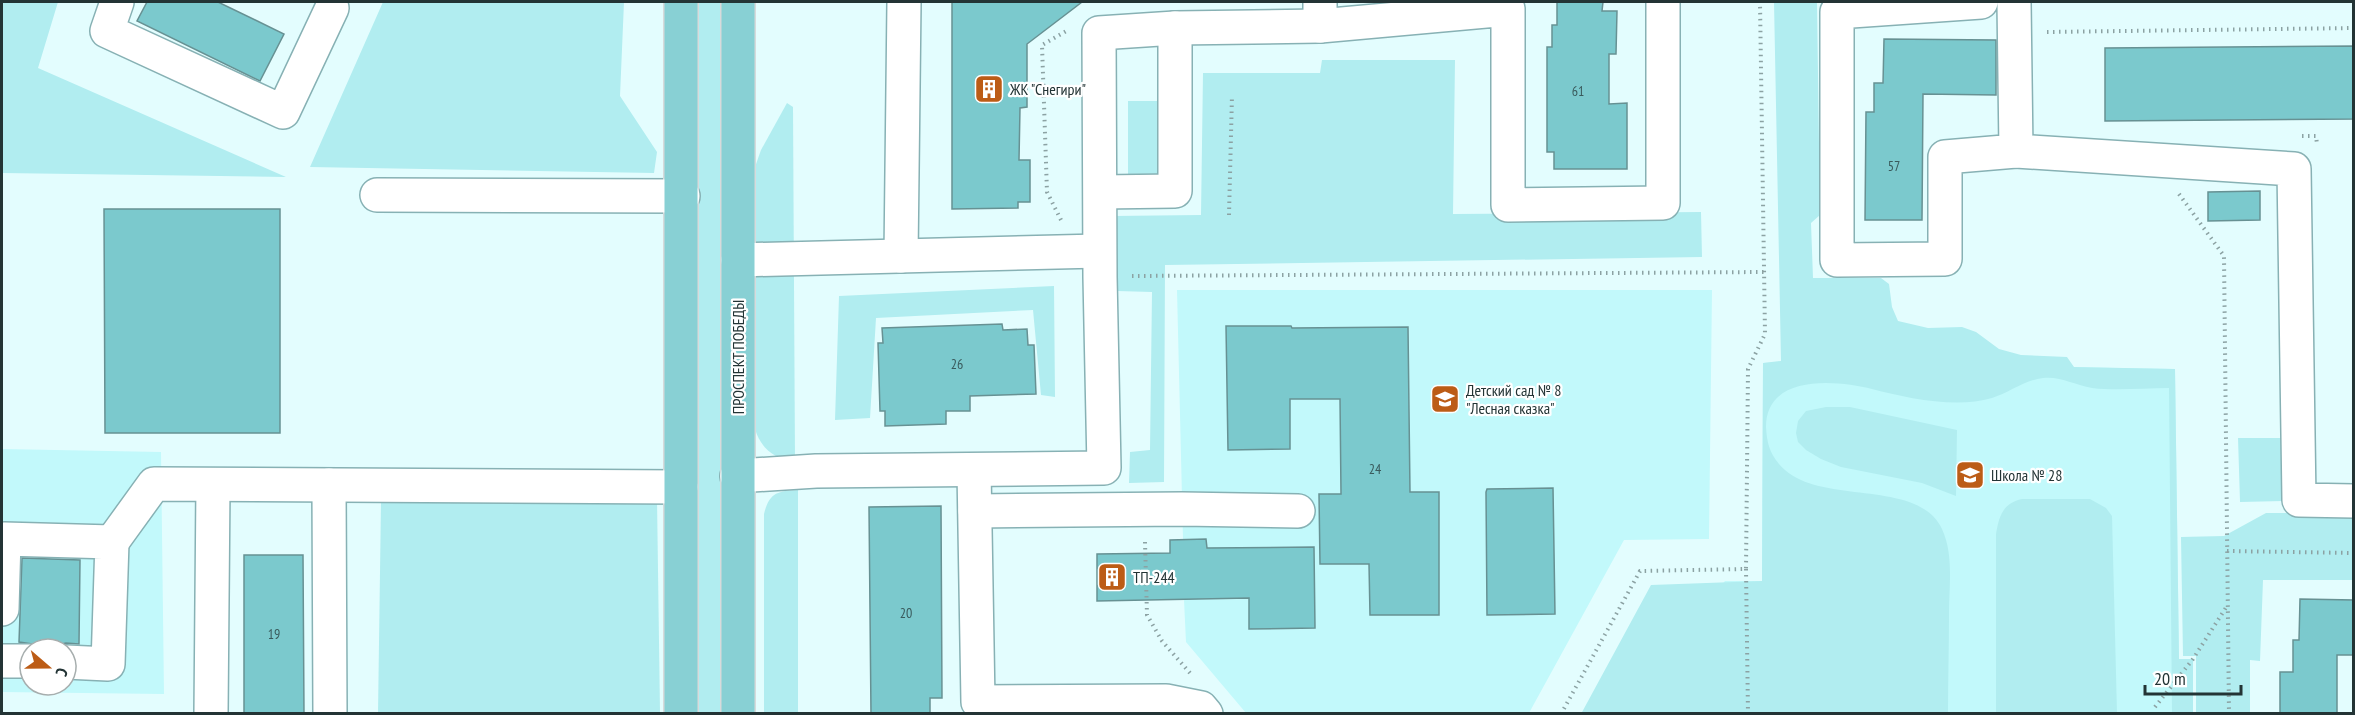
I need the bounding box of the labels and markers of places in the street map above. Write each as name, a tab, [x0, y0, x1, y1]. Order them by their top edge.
building icon: ЖК "Снегири"	[973, 73, 1005, 105]
place label: ЖК "Снегири"	[1009, 79, 1086, 99]
place label: Детский сад № 8 "Лесная сказка"	[1466, 380, 1562, 418]
school or university icon: Детский сад № 8 "Лесная сказка"	[1429, 383, 1461, 415]
school or university icon: Школа № 28	[1954, 459, 1986, 491]
place label: Школа № 28	[1991, 465, 2062, 485]
building icon: ТП-244	[1096, 561, 1128, 593]
place label: ТП-244	[1133, 567, 1175, 587]

